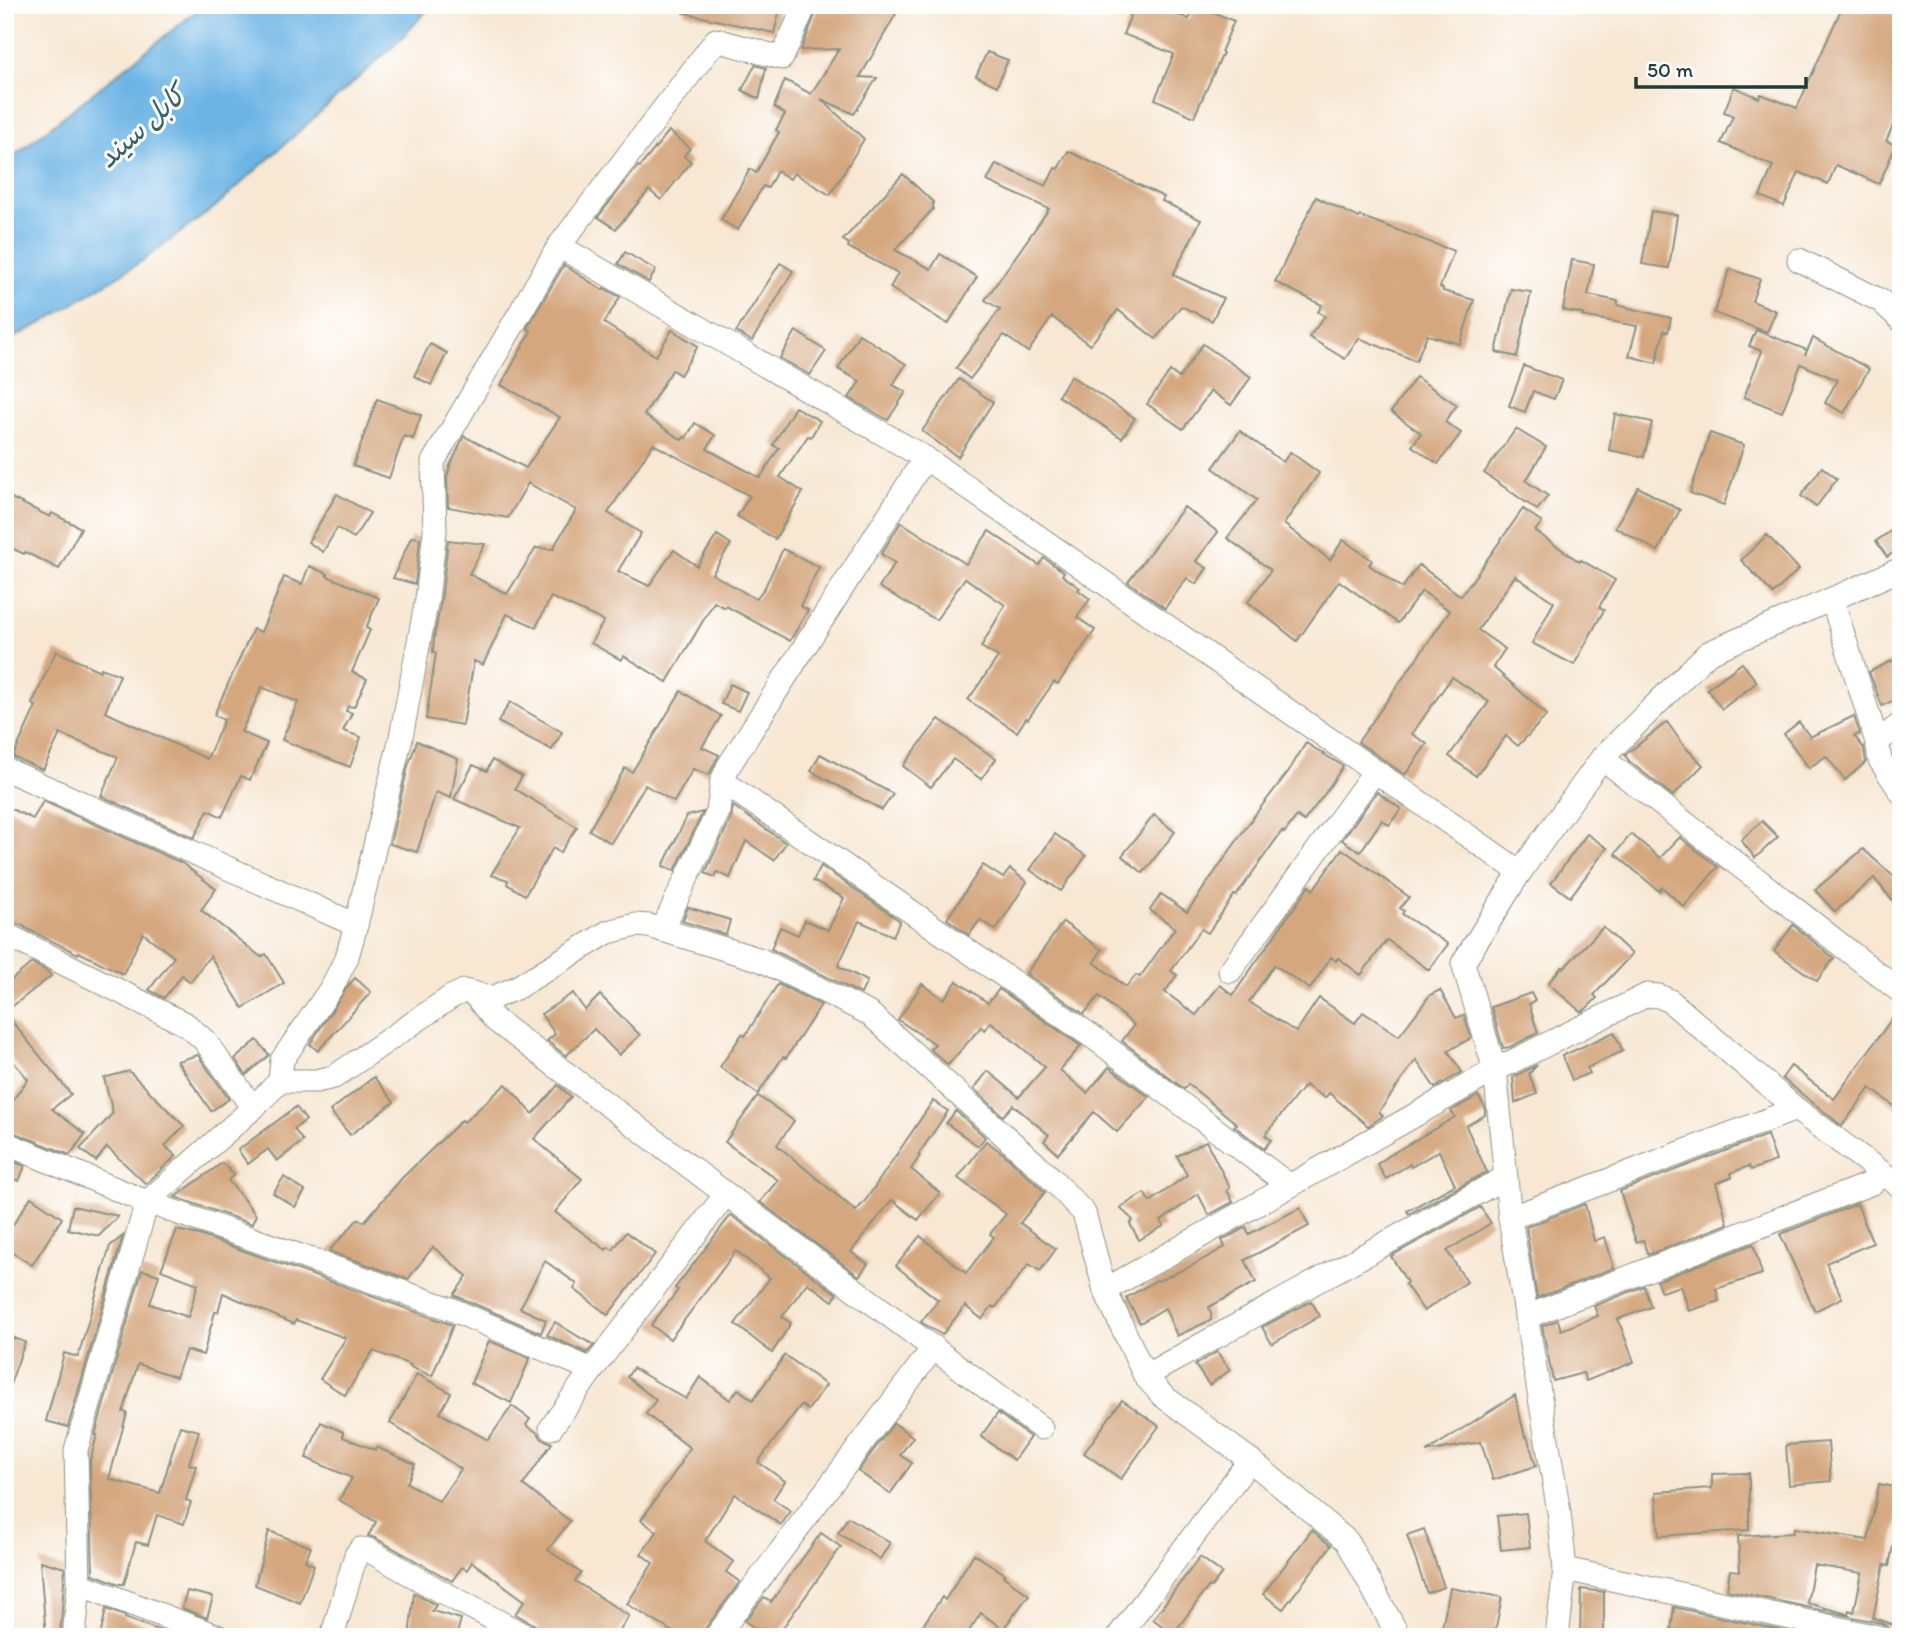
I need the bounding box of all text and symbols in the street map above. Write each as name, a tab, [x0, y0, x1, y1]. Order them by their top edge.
scale bar	[1636, 46, 1806, 90]
text: 50 m	[1647, 57, 1694, 82]
water label: کابل سيند	[90, 74, 197, 175]

